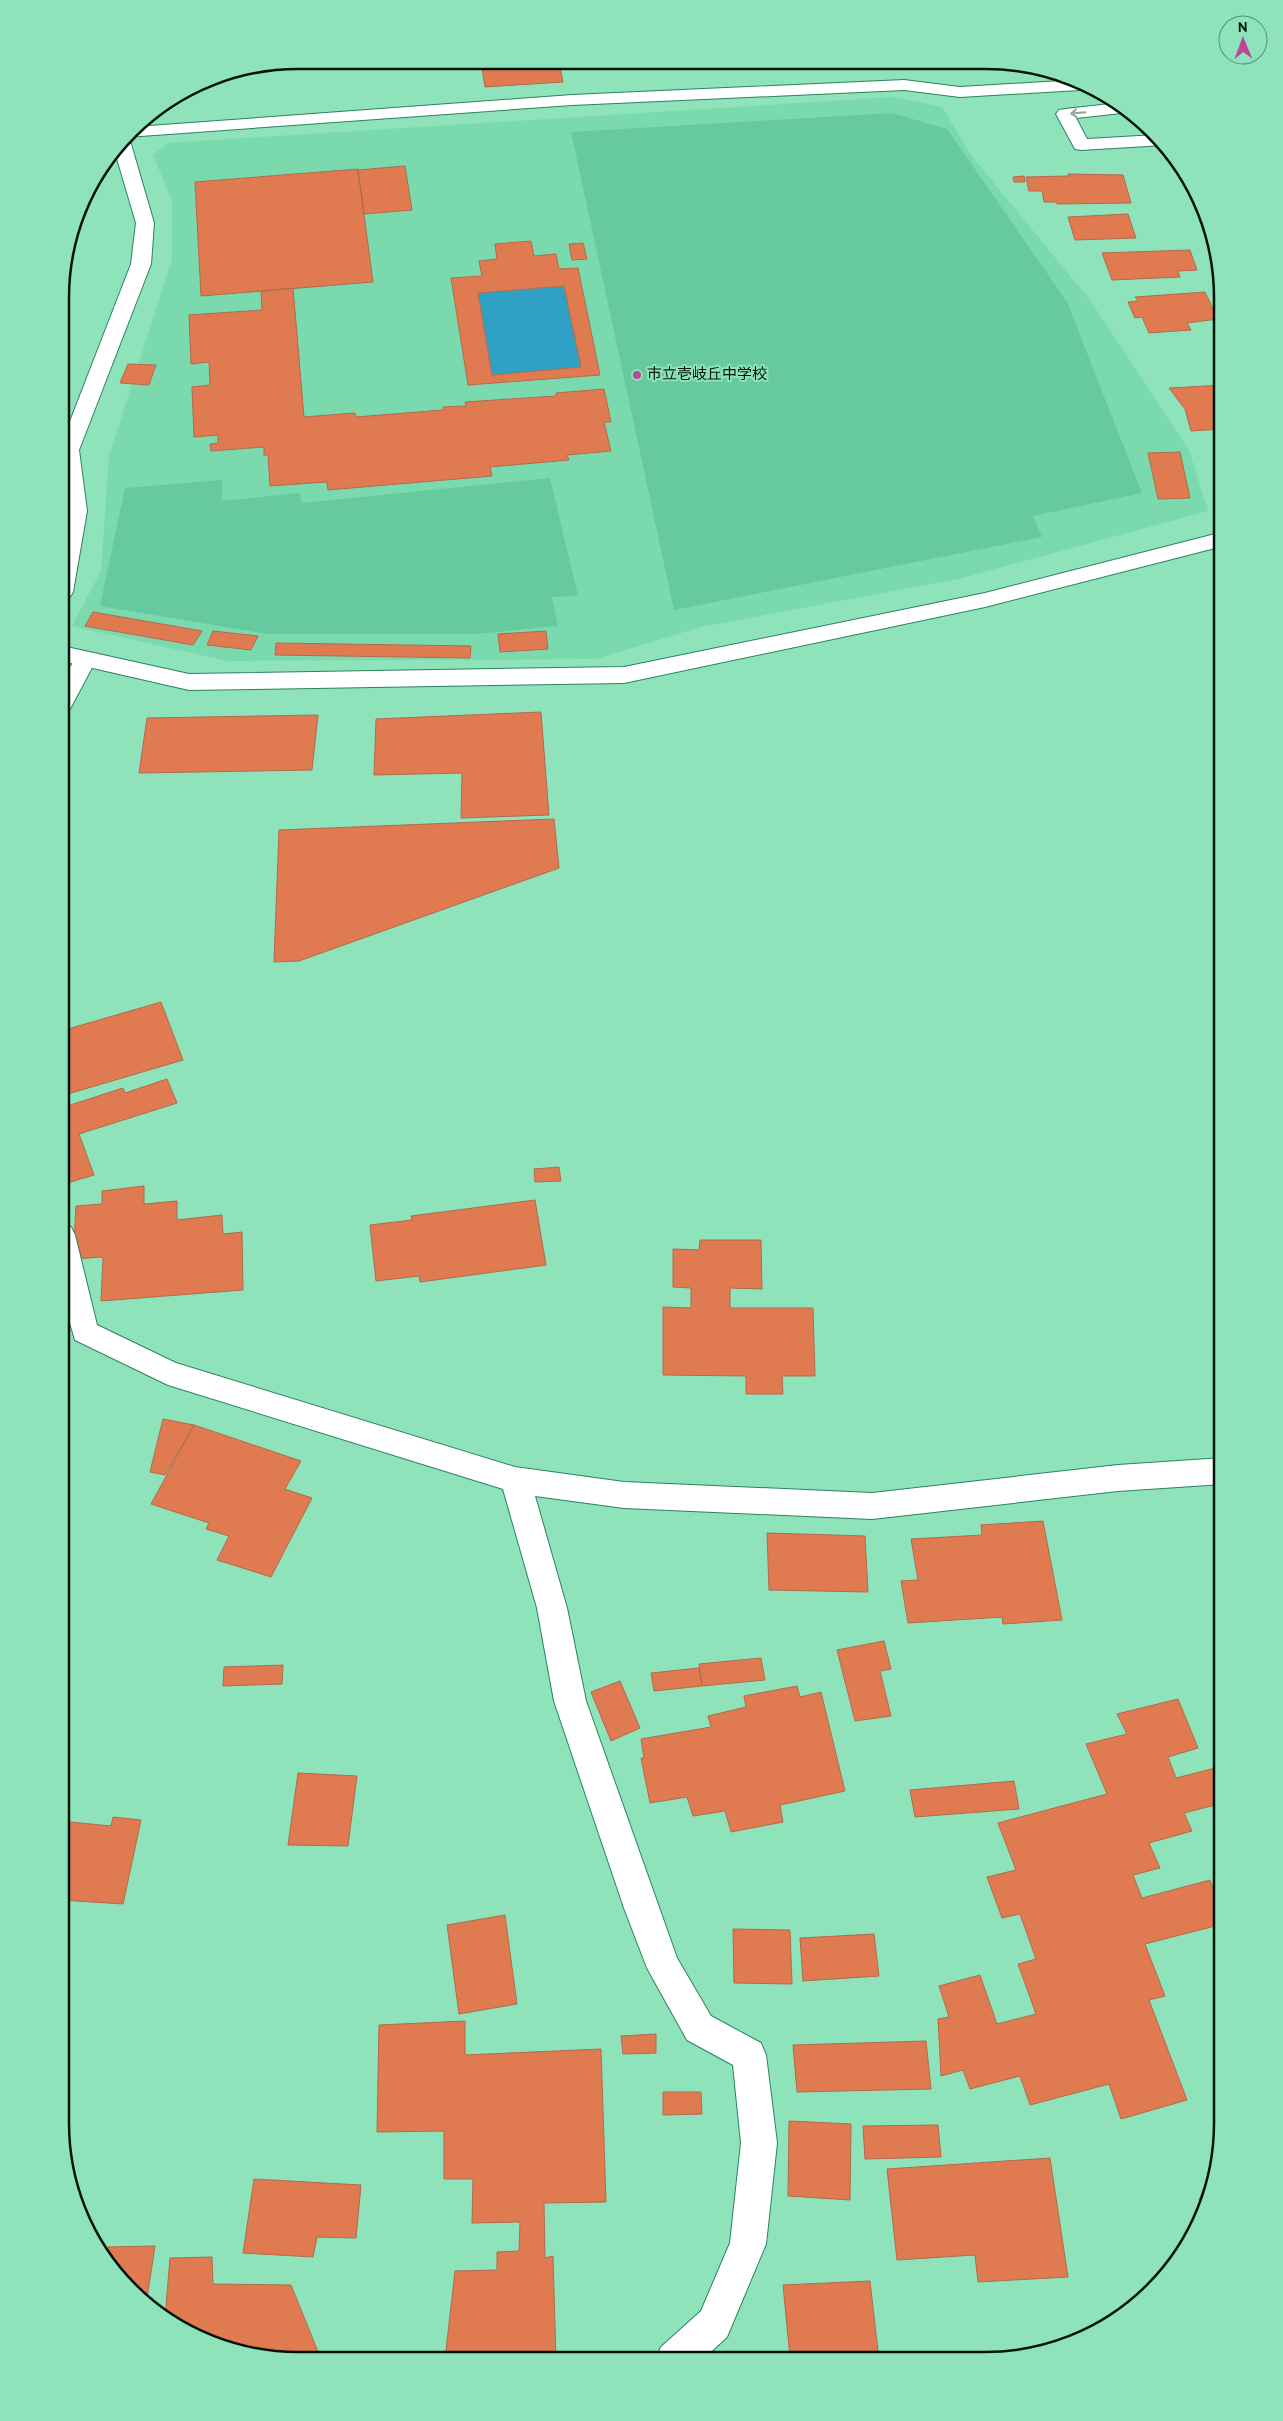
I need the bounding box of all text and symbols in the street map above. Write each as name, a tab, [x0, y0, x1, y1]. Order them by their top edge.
north arrow	[1218, 15, 1268, 65]
text: N	[1238, 20, 1248, 37]
one-way arrow	[1070, 108, 1086, 117]
place label: 市立壱岐丘中学校	[647, 366, 767, 385]
marker: 市立壱岐丘中学校	[631, 369, 643, 381]

